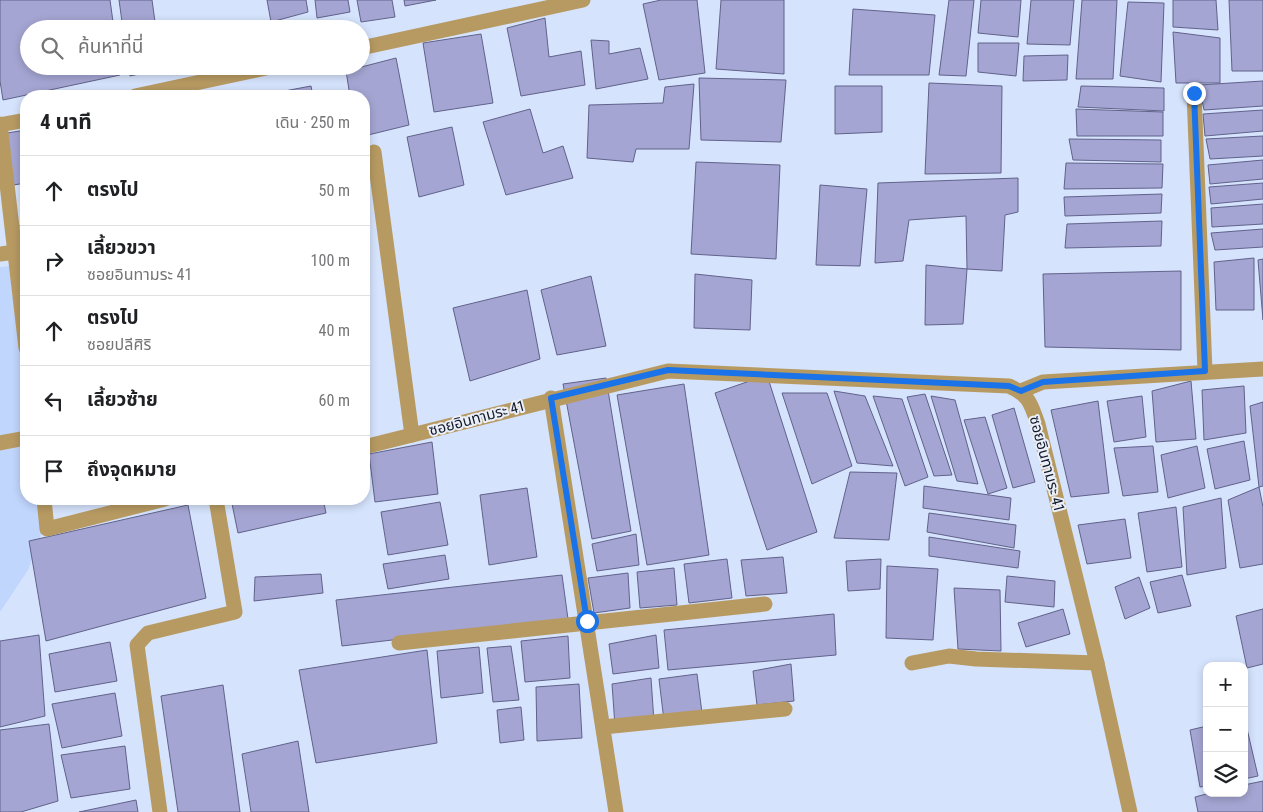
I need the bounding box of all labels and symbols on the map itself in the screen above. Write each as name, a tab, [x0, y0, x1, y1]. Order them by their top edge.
route end	[1183, 82, 1206, 105]
street label: ซอยอินทามระ 41	[427, 397, 527, 439]
street label: ซอยอินทามระ 41	[1026, 414, 1068, 514]
route start	[576, 610, 599, 633]

